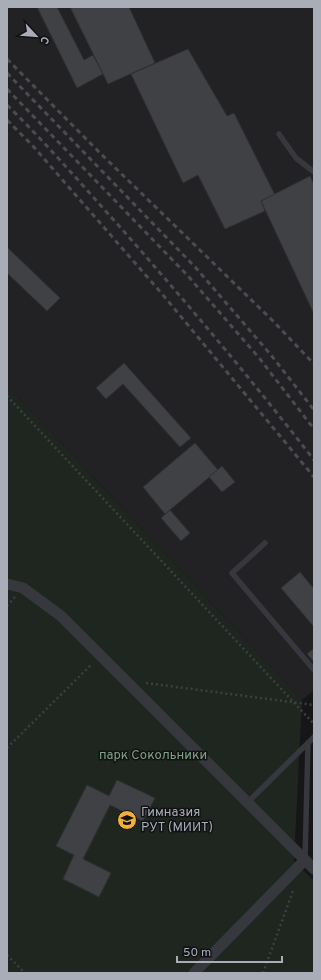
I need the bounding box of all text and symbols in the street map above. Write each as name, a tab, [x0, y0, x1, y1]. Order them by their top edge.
north arrow	[16, 16, 56, 56]
text: С	[36, 34, 52, 46]
park label: парк Сокольники	[99, 748, 207, 764]
place label: Гимназия РУТ (МИИТ)	[141, 805, 213, 836]
school or university icon: Гимназия РУТ (МИИТ)	[116, 809, 138, 831]
scale bar	[177, 938, 282, 964]
text: 50 m	[183, 945, 211, 961]

